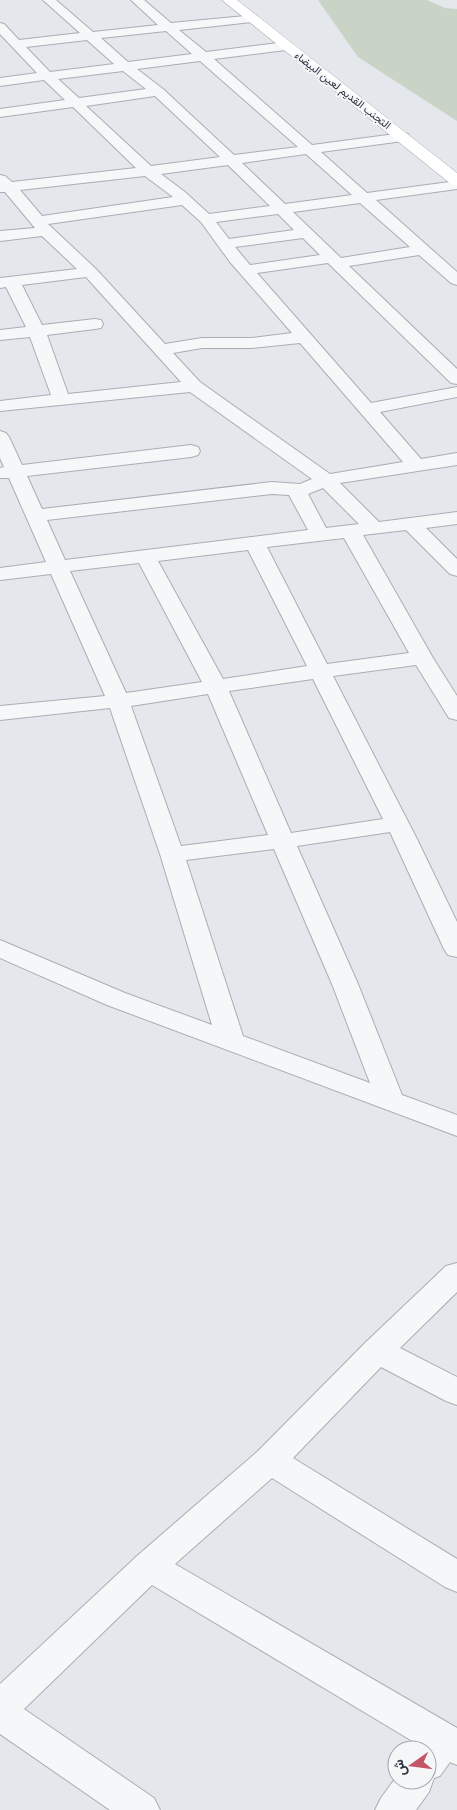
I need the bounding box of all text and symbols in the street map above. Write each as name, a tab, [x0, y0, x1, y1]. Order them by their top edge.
street label: التجنب القديم لعين البيضاء	[291, 49, 393, 133]
north arrow	[387, 1740, 437, 1790]
text: ش	[390, 1758, 410, 1778]

